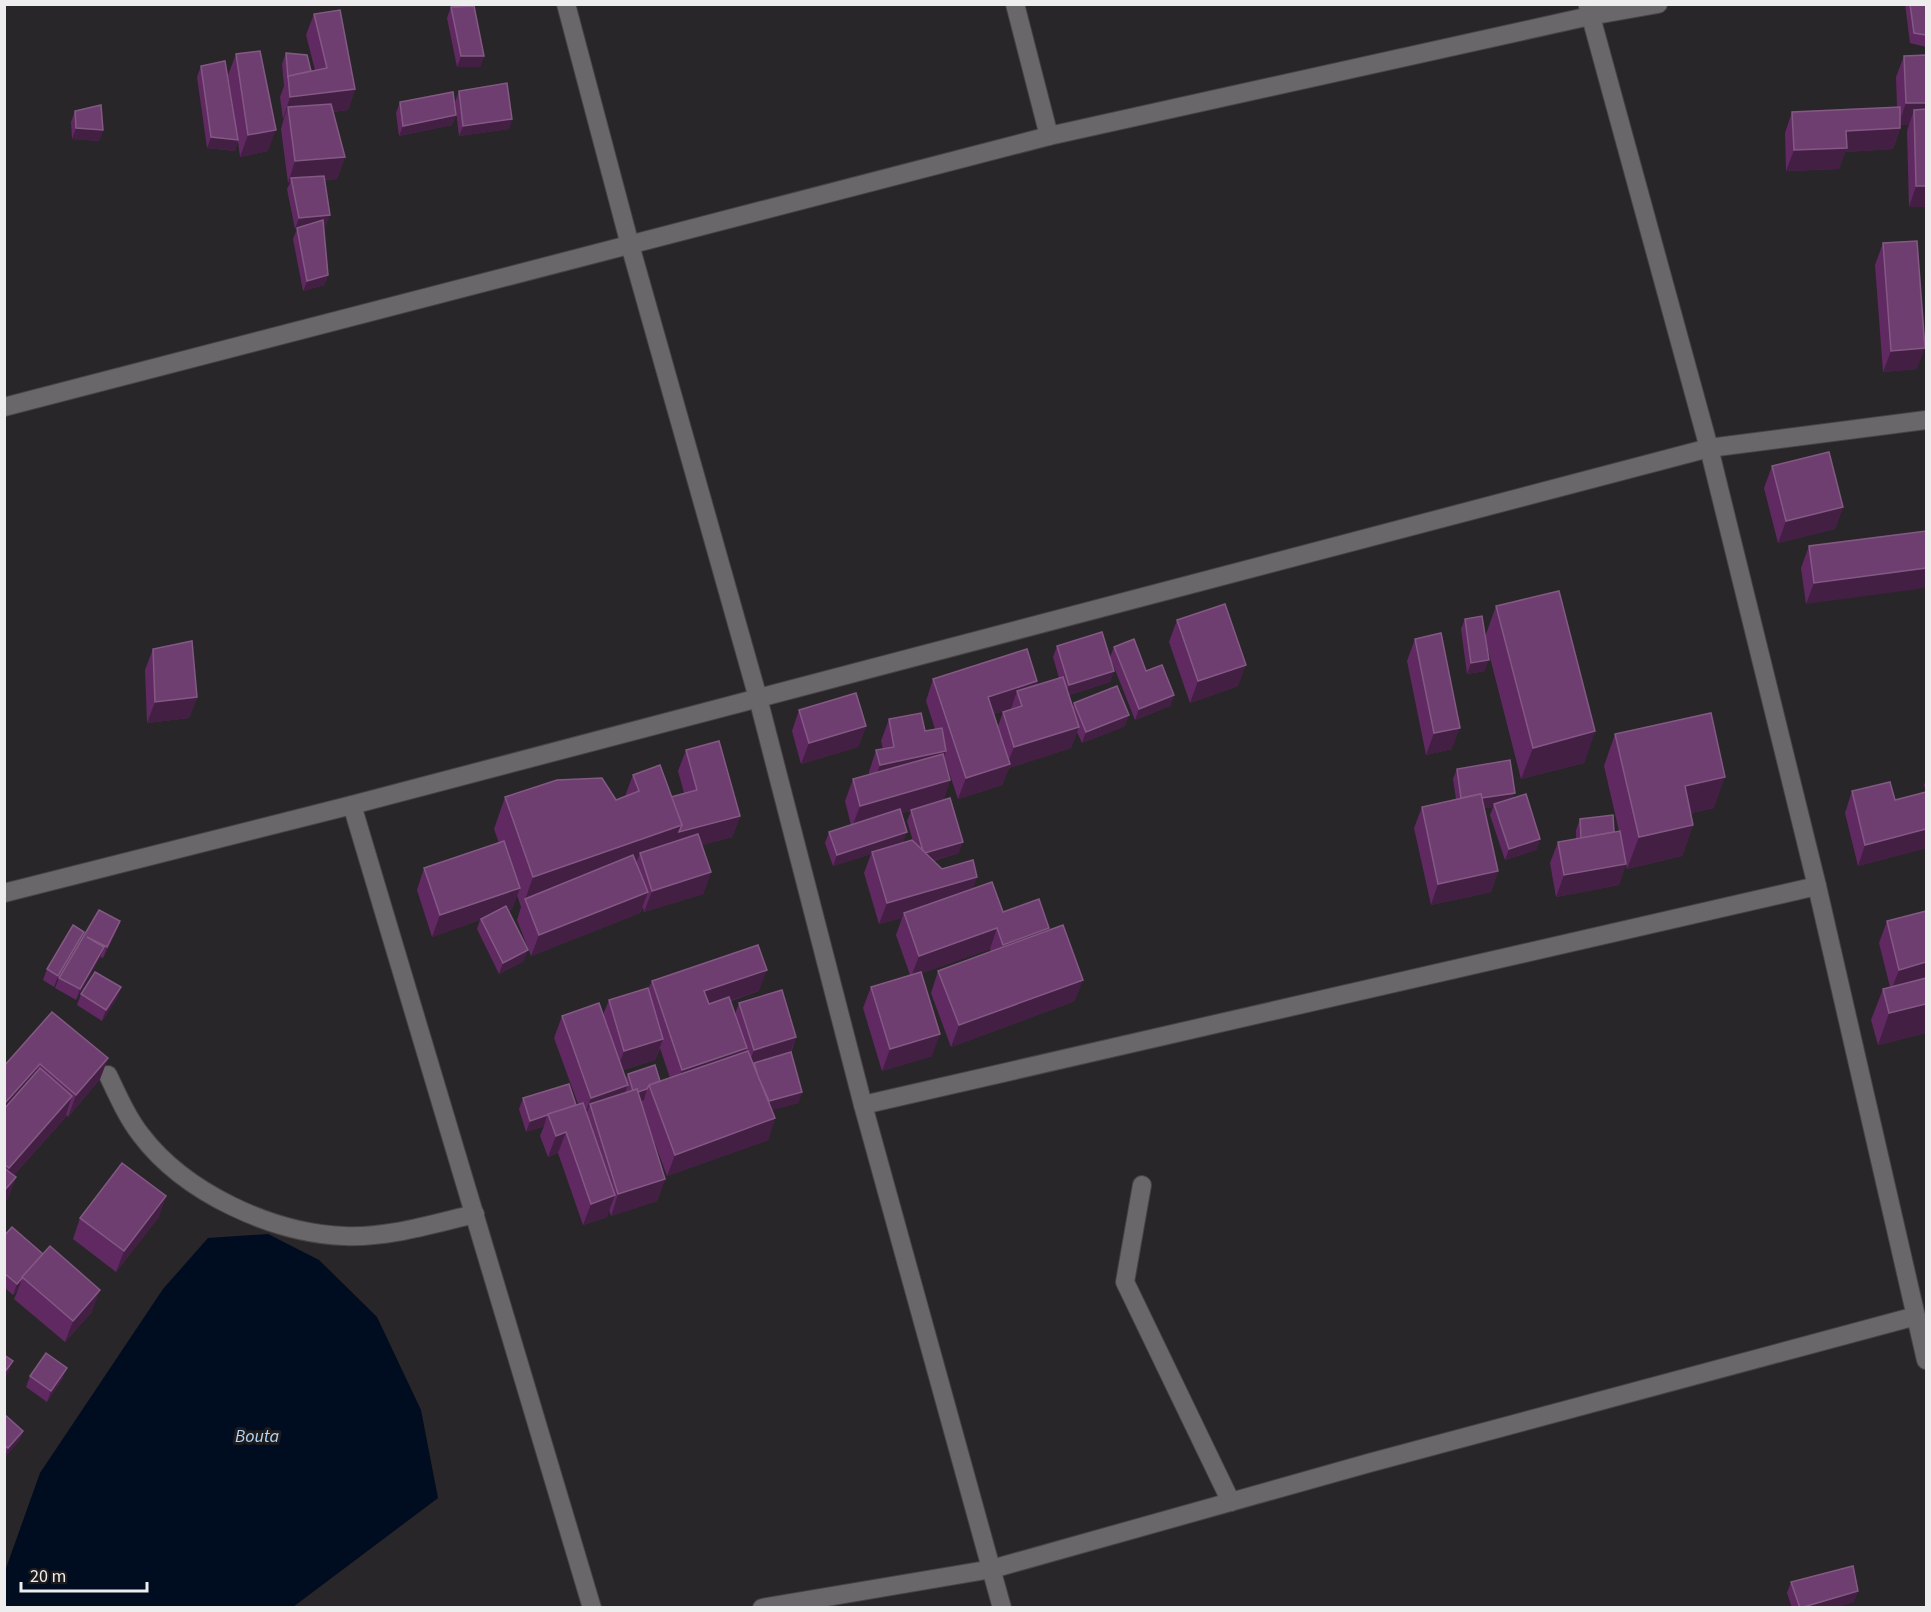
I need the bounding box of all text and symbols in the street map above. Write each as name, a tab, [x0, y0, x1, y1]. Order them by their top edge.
water label: Bouta	[235, 1424, 279, 1449]
scale bar	[21, 1555, 147, 1593]
text: 20 m	[30, 1564, 66, 1589]

